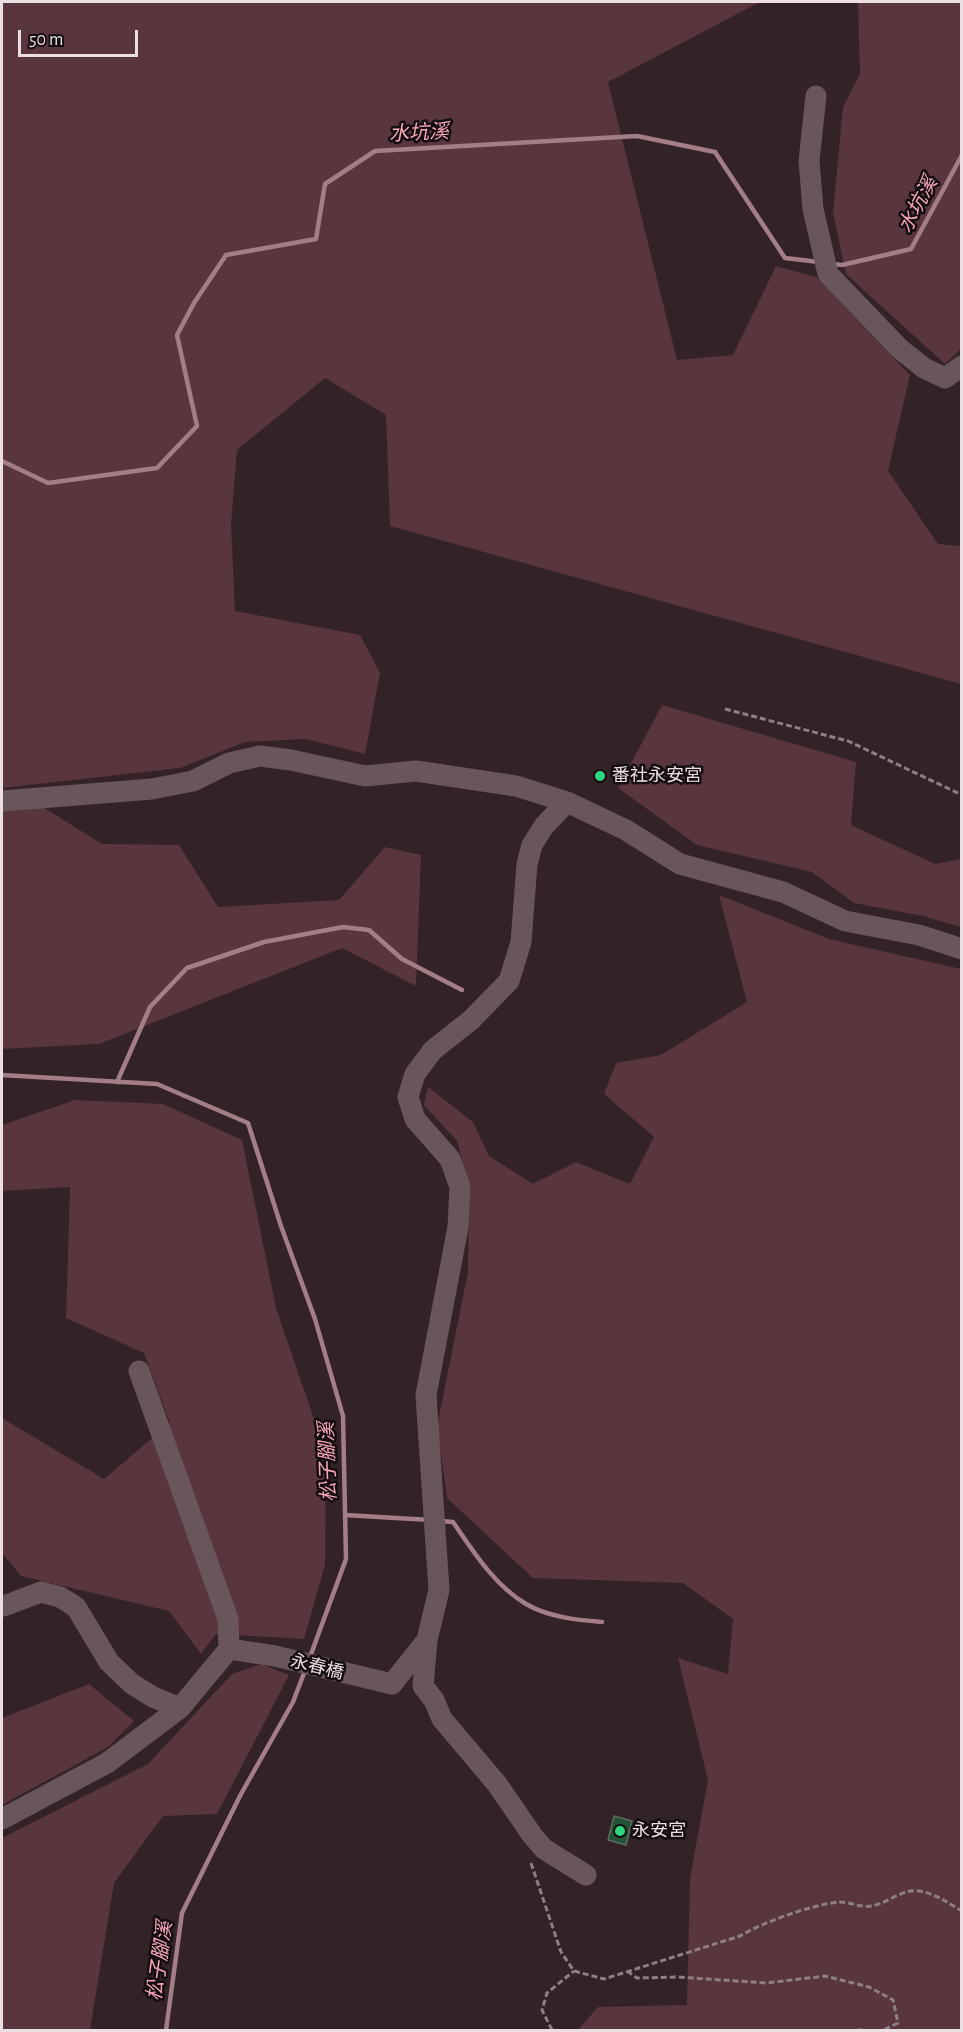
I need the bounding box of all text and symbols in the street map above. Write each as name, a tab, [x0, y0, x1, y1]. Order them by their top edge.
scale bar	[21, 18, 141, 56]
text: 50 m	[29, 31, 63, 49]
water label: 水坑溪	[388, 119, 450, 147]
water label: 水坑溪	[893, 173, 943, 237]
place label: 番社永安宮	[612, 765, 702, 787]
marker: 番社永安宮	[593, 769, 607, 783]
water label: 松子腳溪	[315, 1422, 341, 1502]
street label: 永春橋	[288, 1650, 346, 1684]
place label: 永安宮	[632, 1820, 686, 1842]
marker: 永安宮	[613, 1824, 627, 1838]
water label: 松子腳溪	[143, 1920, 177, 2002]

